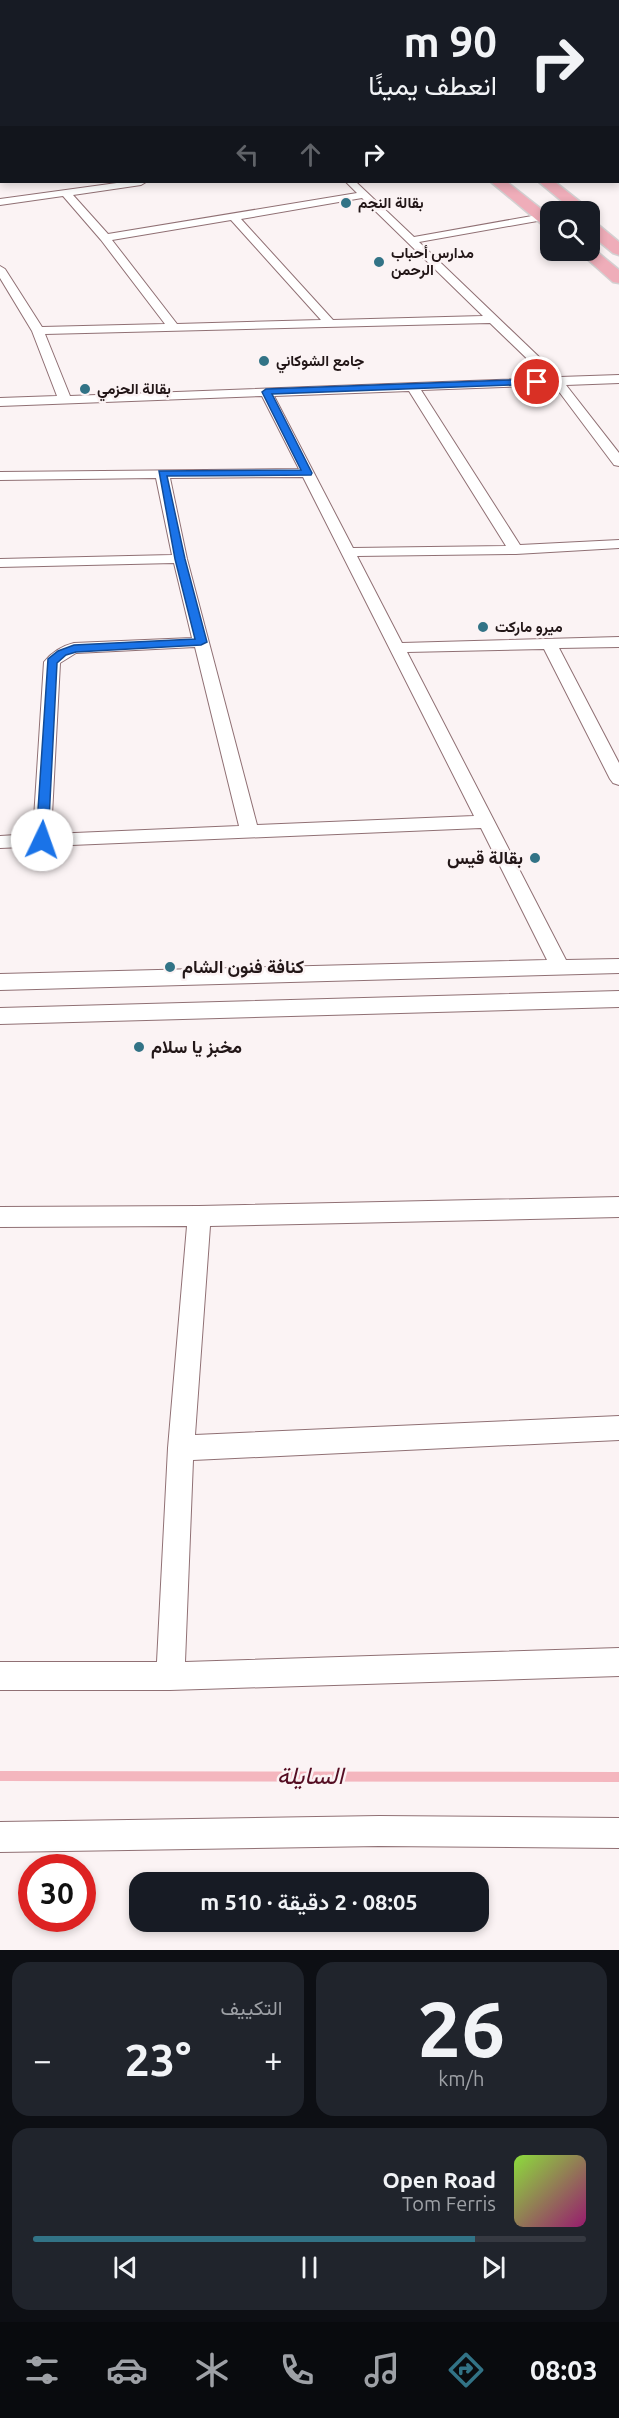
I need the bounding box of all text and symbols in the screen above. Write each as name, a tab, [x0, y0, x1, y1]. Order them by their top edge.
text: 90 m	[403, 18, 497, 65]
icon: right	[518, 24, 596, 102]
text: انعطف يمينًا	[368, 70, 497, 100]
icon: left	[231, 138, 264, 171]
icon: ahead	[294, 138, 327, 171]
icon: right	[357, 138, 390, 171]
place label: بقالة النجم	[358, 194, 424, 213]
marker: بقالة النجم	[339, 196, 353, 210]
map controls	[540, 201, 600, 261]
button: search	[540, 201, 600, 261]
place label: مدارس أحباب الرحمن	[391, 244, 474, 279]
marker: مدارس أحباب الرحمن	[372, 255, 386, 269]
place label: جامع الشوكاني	[276, 352, 364, 374]
marker: جامع الشوكاني	[257, 354, 271, 368]
pin	[511, 356, 562, 407]
icon: arrive	[520, 365, 553, 398]
place label: بقالة الحزمي	[97, 380, 171, 402]
marker: بقالة الحزمي	[78, 382, 92, 396]
place label: ميرو ماركت	[495, 618, 563, 636]
marker: ميرو ماركت	[476, 620, 490, 634]
position arrow	[10, 808, 74, 872]
place label: بقالة قيس	[447, 847, 523, 869]
marker: بقالة قيس	[528, 851, 542, 865]
place label: كنافة فنون الشام	[182, 956, 304, 979]
marker: كنافة فنون الشام	[163, 960, 177, 974]
place label: مخبز يا سلام	[151, 1036, 242, 1059]
marker: مخبز يا سلام	[132, 1040, 146, 1054]
water label: السايلة	[277, 1762, 346, 1790]
speed limit sign: 30	[18, 1854, 96, 1932]
text: 08:05 · 2 دقيقة · 510 m	[200, 1889, 418, 1914]
text: 26	[417, 1984, 505, 2072]
text: التكييف	[220, 1996, 283, 2019]
text: 23°	[124, 2034, 191, 2085]
text: −	[33, 2041, 52, 2078]
text: +	[264, 2041, 283, 2078]
text: km/h	[438, 2067, 484, 2090]
text: Open Road	[382, 2167, 496, 2192]
text: Tom Ferris	[402, 2192, 496, 2215]
icon: previous	[109, 2251, 142, 2284]
icon: pause	[293, 2251, 326, 2284]
icon: next	[477, 2251, 510, 2284]
icon: filters	[21, 2349, 63, 2391]
icon: car	[106, 2349, 148, 2391]
icon: climate	[191, 2349, 233, 2391]
icon: phone	[276, 2349, 318, 2391]
icon: music	[361, 2349, 403, 2391]
icon: directions	[445, 2349, 487, 2391]
text: 08:03	[530, 2355, 598, 2385]

